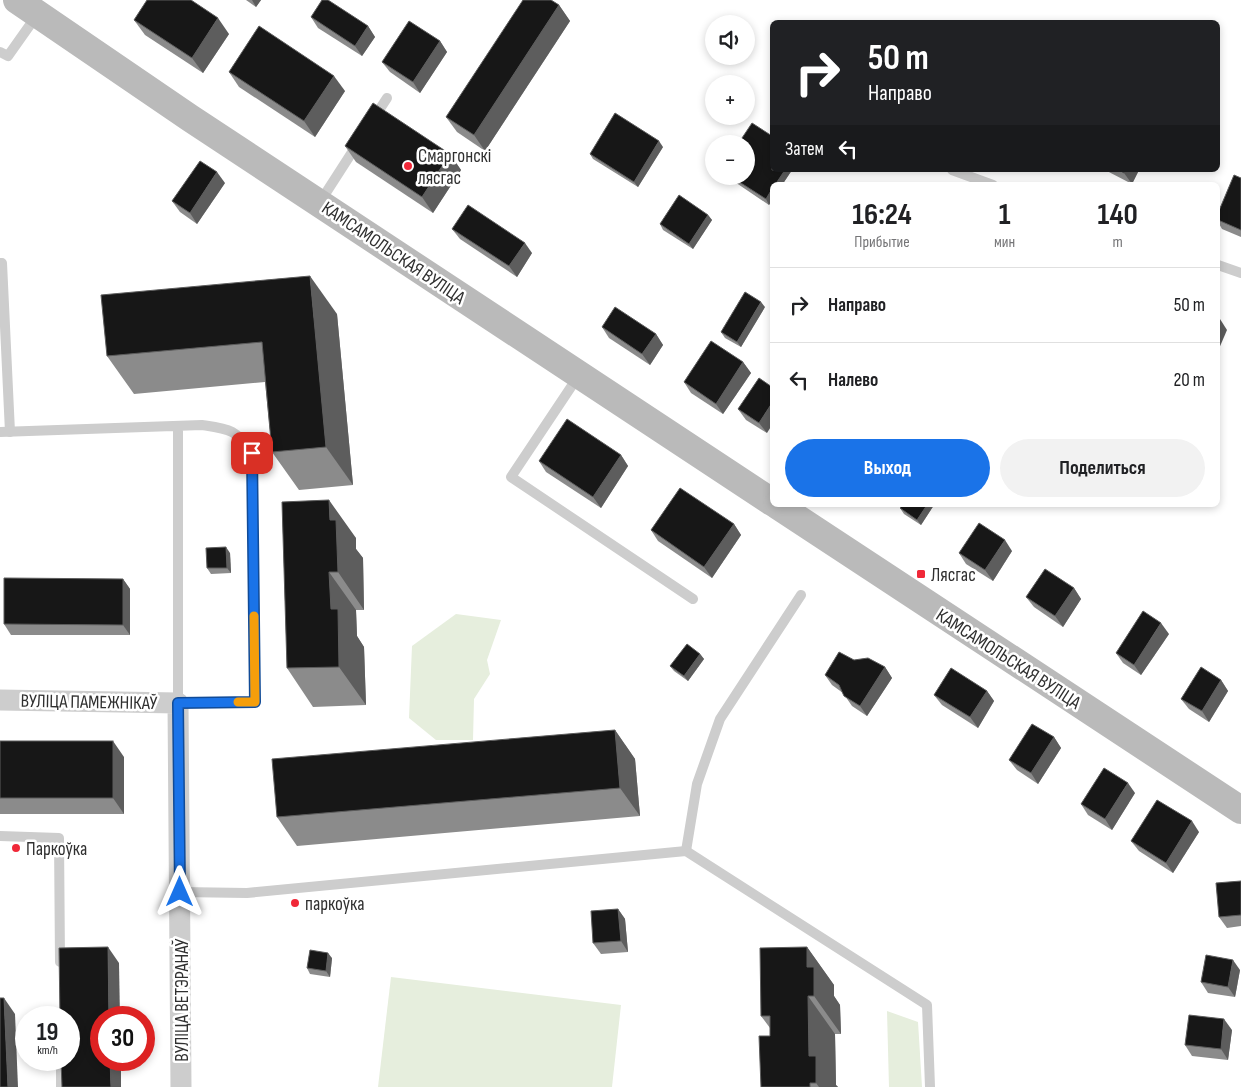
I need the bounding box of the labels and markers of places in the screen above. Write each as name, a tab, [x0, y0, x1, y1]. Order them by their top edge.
place label: Смаргонскі лясгас	[418, 145, 491, 190]
marker: Смаргонскі лясгас	[402, 160, 414, 172]
pin	[231, 432, 273, 474]
place label: Лясгас	[931, 564, 976, 587]
marker: Лясгас	[915, 568, 927, 580]
place label: Паркоўка	[26, 838, 87, 861]
marker: Паркоўка	[10, 842, 22, 854]
place label: паркоўка	[305, 893, 365, 916]
marker: паркоўка	[289, 897, 301, 909]

